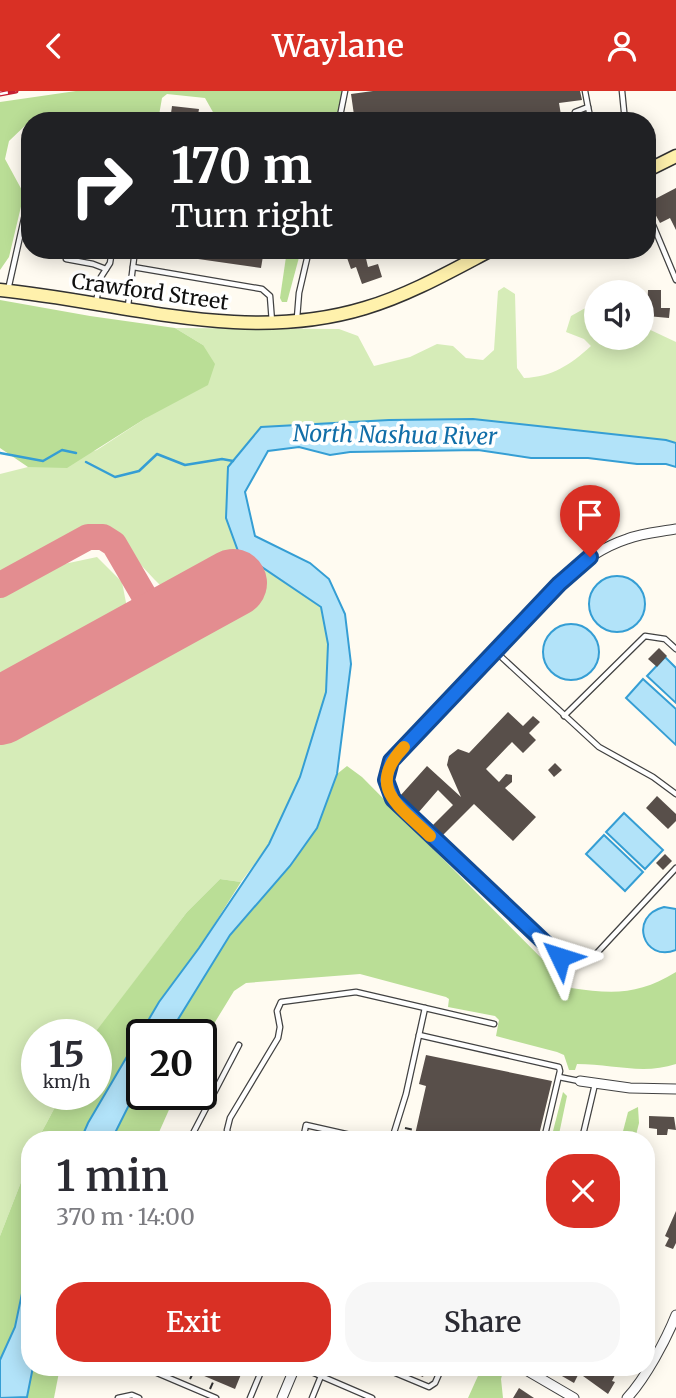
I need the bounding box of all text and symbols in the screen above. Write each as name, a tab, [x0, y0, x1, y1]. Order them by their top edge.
text: Waylane	[272, 26, 404, 66]
icon: back	[35, 27, 73, 65]
icon: person	[603, 27, 641, 65]
text: 170 m	[171, 135, 312, 196]
icon: right	[56, 140, 147, 231]
text: Turn right	[171, 196, 333, 236]
street label: Crawford Street	[70, 267, 230, 316]
map controls	[584, 280, 654, 350]
button: sound	[584, 280, 654, 350]
water label: North Nashua River	[293, 418, 498, 451]
pin	[560, 485, 620, 557]
icon: arrive	[571, 496, 609, 534]
position arrow	[523, 920, 597, 994]
speed limit sign: 20	[126, 1019, 217, 1110]
text: 15	[49, 1033, 84, 1077]
text: km/h	[43, 1070, 90, 1093]
text: 1 min	[56, 1150, 169, 1202]
button: close	[546, 1154, 620, 1228]
text: 370 m · 14:00	[56, 1202, 195, 1231]
button: Exit	[56, 1282, 331, 1362]
button: Share	[345, 1282, 620, 1362]

